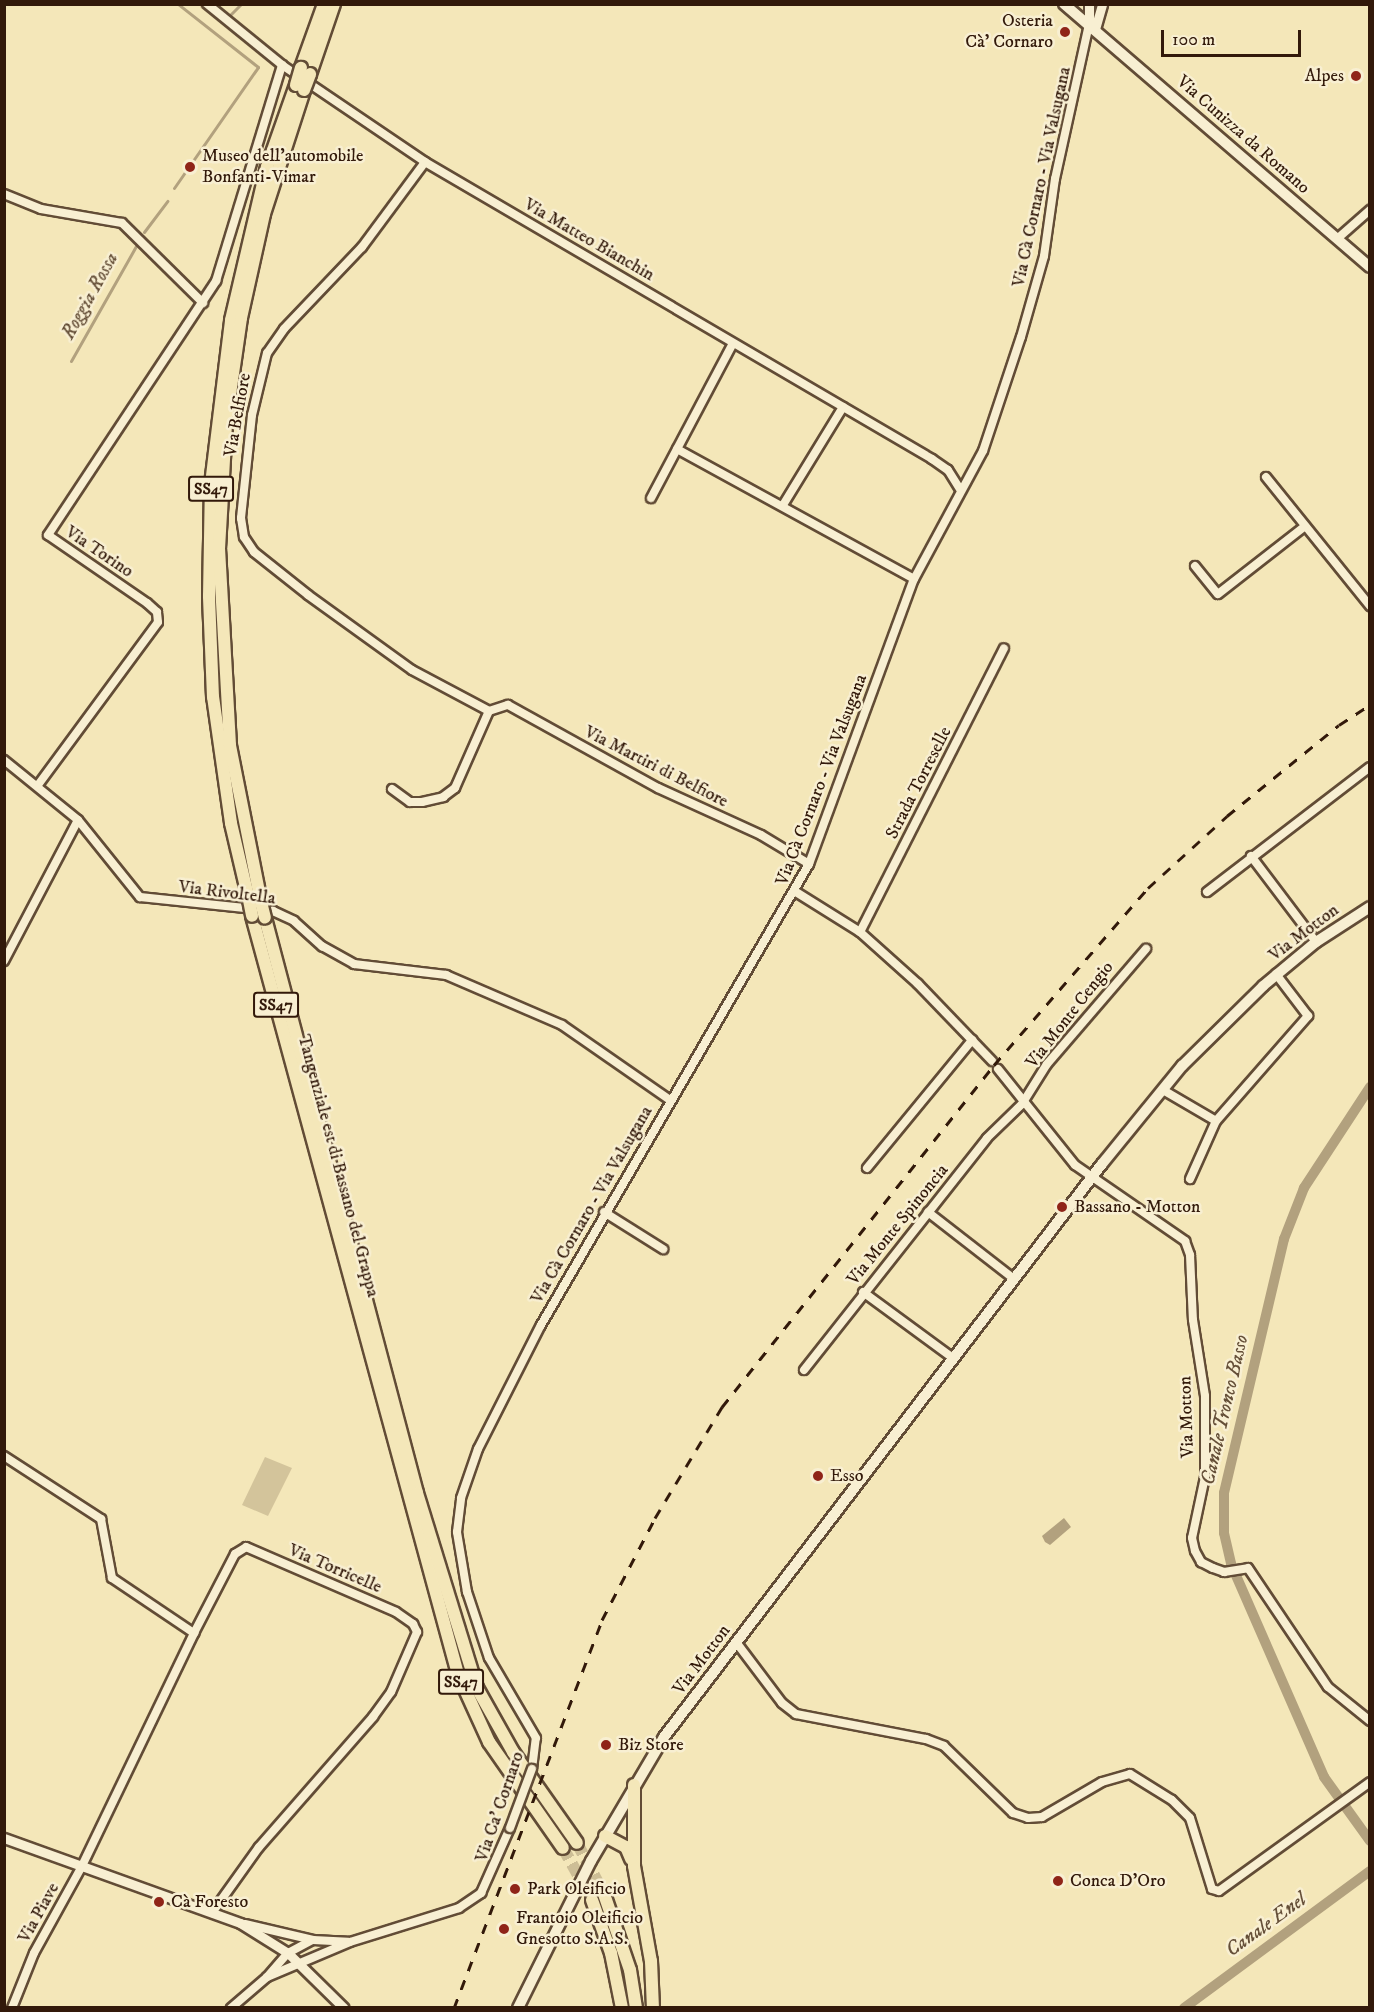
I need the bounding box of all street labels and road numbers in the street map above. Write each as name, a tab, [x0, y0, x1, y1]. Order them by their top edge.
street label: Via Cà Cornaro - Via Valsugana	[1008, 65, 1076, 289]
street label: Via Cunizza da Romano	[1172, 71, 1314, 199]
street label: Via Matteo Bianchin	[520, 194, 658, 286]
street label: Via Belfiore	[220, 371, 256, 459]
road number: SS47	[187, 476, 235, 502]
street label: Via Torino	[61, 521, 137, 583]
street label: Via Cà Cornaro - Via Valsugana	[772, 671, 872, 889]
street label: Via Martiri di Belfiore	[580, 721, 732, 813]
street label: Strada Torreselle	[881, 723, 957, 843]
street label: Via Rivoltella	[177, 876, 277, 910]
street label: Via Motton	[1265, 900, 1343, 966]
street label: Via Monte Cengio	[1022, 957, 1118, 1073]
road number: SS47	[252, 992, 300, 1018]
street label: Tangenziale est di Bassano del Grappa	[292, 1032, 384, 1300]
street label: Via Cà Cornaro - Via Valsugana	[526, 1102, 658, 1308]
street label: Via Monte Spinoncia	[843, 1160, 953, 1290]
street label: Via Motton	[1175, 1376, 1199, 1458]
street label: Via Torricelle	[285, 1540, 385, 1598]
street label: Via Motton	[669, 1621, 735, 1699]
road number: SS47	[437, 1669, 485, 1695]
street label: Via Ca' Cornaro	[471, 1749, 529, 1865]
street label: Via Piave	[14, 1879, 64, 1947]

